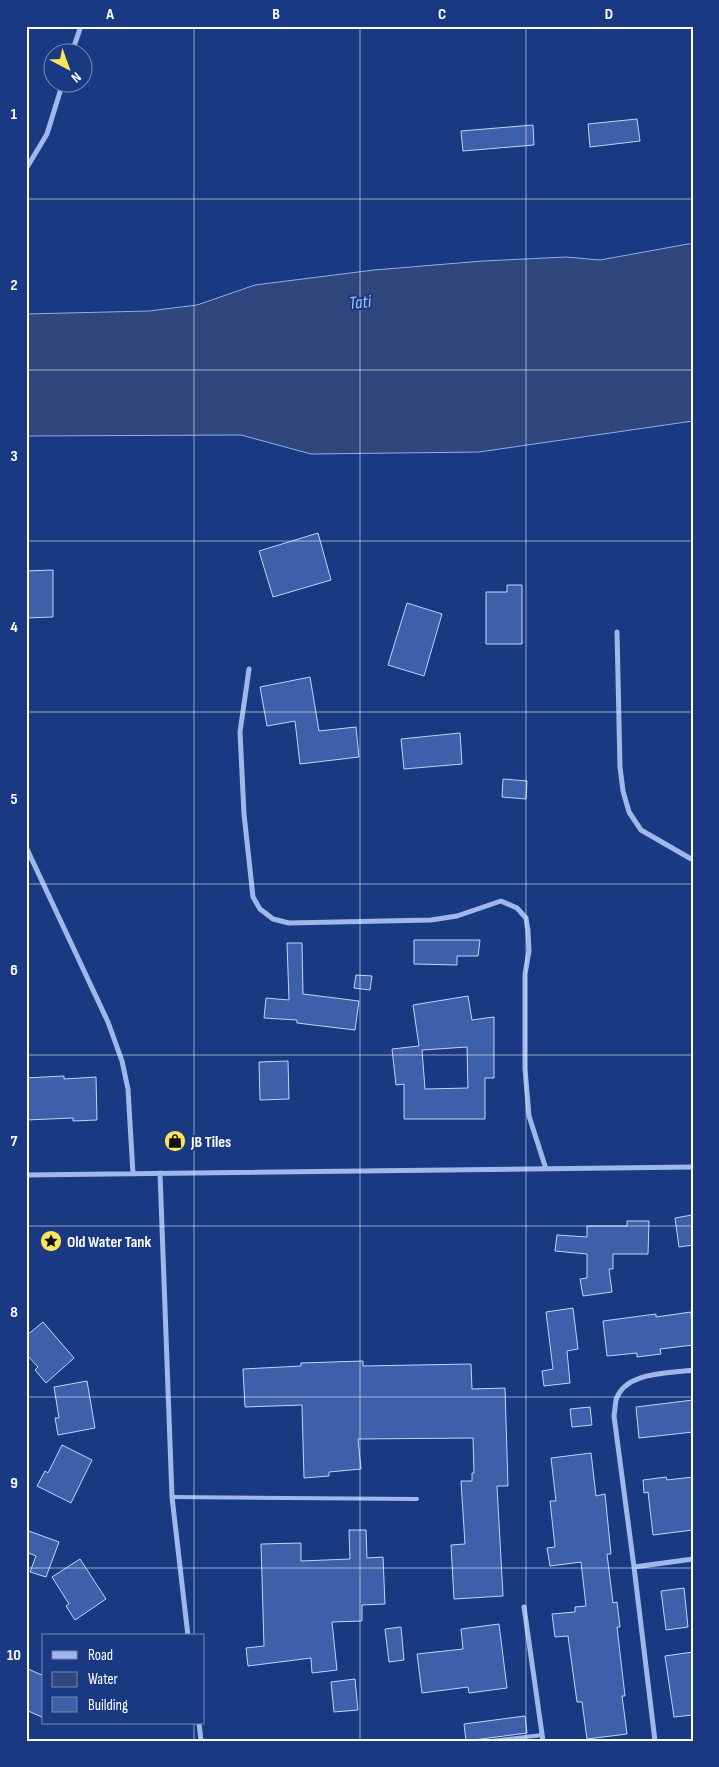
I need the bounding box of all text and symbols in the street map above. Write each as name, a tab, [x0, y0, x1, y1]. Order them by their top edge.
text: A	[105, 5, 114, 24]
text: B	[272, 5, 280, 24]
text: C	[438, 5, 446, 24]
text: D	[605, 5, 613, 24]
north arrow	[42, 42, 92, 92]
text: N	[68, 69, 85, 86]
text: 1	[11, 105, 18, 124]
text: 2	[10, 276, 18, 295]
water label: Tati	[348, 291, 373, 314]
text: 3	[10, 447, 18, 466]
text: 4	[10, 618, 18, 637]
text: 5	[10, 790, 18, 809]
text: 6	[10, 961, 18, 980]
shop icon: JB Tiles	[163, 1129, 187, 1153]
text: 7	[11, 1132, 18, 1151]
place label: JB Tiles	[190, 1133, 231, 1152]
place icon: Old Water Tank	[39, 1229, 63, 1253]
place label: Old Water Tank	[67, 1233, 151, 1252]
text: 8	[10, 1303, 18, 1322]
text: 9	[10, 1474, 18, 1493]
legend	[42, 1634, 205, 1724]
text: 10	[7, 1646, 21, 1665]
text: Road	[88, 1646, 113, 1665]
text: Water	[88, 1670, 119, 1689]
text: Building	[88, 1696, 128, 1715]

